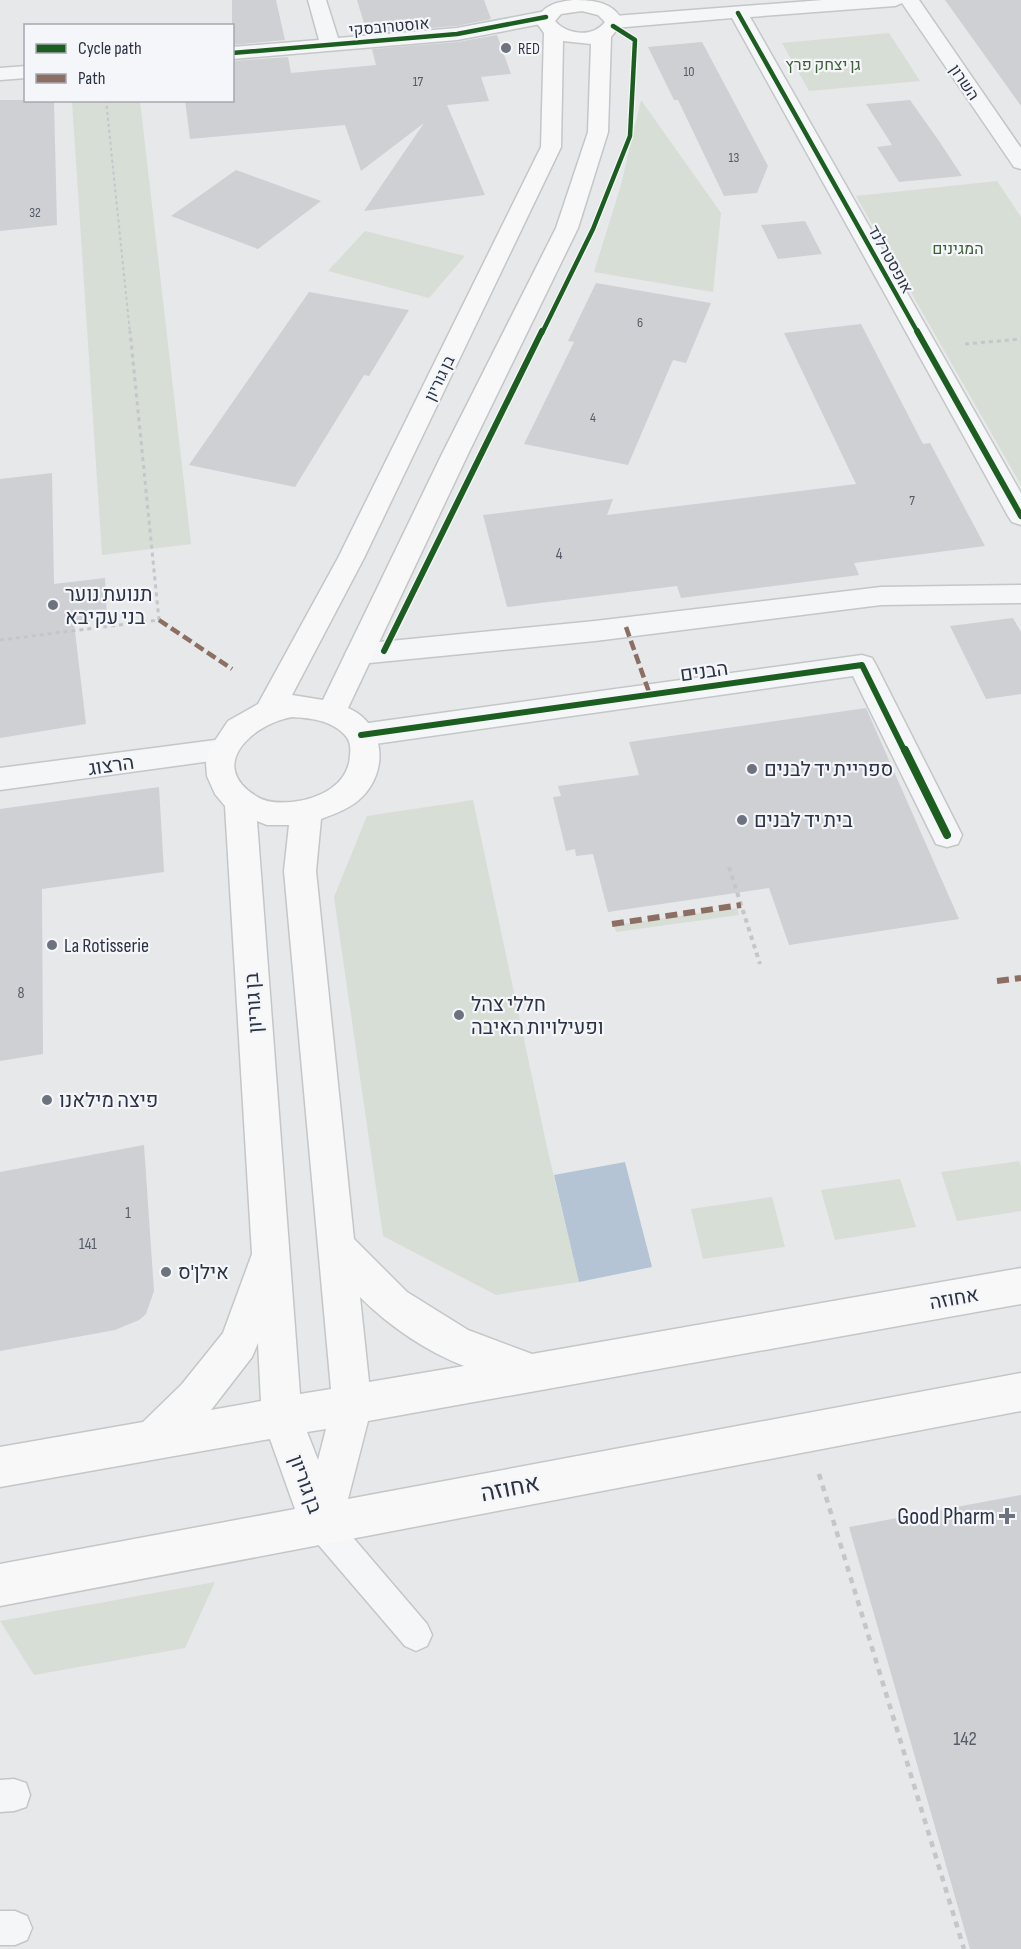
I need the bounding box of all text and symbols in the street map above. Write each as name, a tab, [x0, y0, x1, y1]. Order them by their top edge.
street label: אוסטרובסקי	[348, 14, 430, 40]
legend	[24, 24, 234, 102]
text: Cycle path	[78, 38, 142, 59]
place label: RED	[518, 40, 540, 59]
marker: RED	[499, 41, 513, 55]
park label: גן יצחק פרץ	[785, 56, 861, 75]
street label: השרון	[945, 61, 983, 104]
house number: 10	[683, 63, 695, 80]
text: Path	[78, 68, 106, 89]
house number: 17	[413, 73, 424, 90]
house number: 13	[729, 149, 740, 166]
house number: 32	[29, 204, 41, 221]
street label: אופסטרלנד	[863, 222, 916, 297]
park label: המגינים	[932, 240, 984, 259]
house number: 6	[637, 314, 643, 331]
street label: בן גוריון	[421, 352, 460, 405]
house number: 4	[590, 409, 596, 426]
house number: 7	[909, 492, 915, 509]
house number: 4	[556, 545, 563, 564]
place label: תנועת נוער בני עקיבא	[65, 583, 152, 630]
marker: תנועת נוער בני עקיבא	[46, 598, 60, 612]
street label: הבנים	[679, 657, 730, 687]
street label: הרצוג	[87, 751, 136, 781]
place label: ספריית יד לבנים	[764, 758, 893, 782]
marker: ספריית יד לבנים	[745, 762, 759, 776]
place label: בית יד לבנים	[754, 809, 853, 833]
marker: בית יד לבנים	[735, 813, 749, 827]
place label: La Rotisserie	[64, 934, 149, 958]
marker: La Rotisserie	[45, 938, 59, 952]
street label: בן גוריון	[240, 971, 268, 1034]
house number: 8	[17, 984, 25, 1003]
place label: חללי צהל ופעילויות האיבה	[471, 993, 604, 1040]
marker: חללי צהל ופעילויות האיבה	[452, 1008, 466, 1022]
place label: פיצה מילאנו	[59, 1089, 158, 1113]
marker: פיצה מילאנו	[40, 1093, 54, 1107]
house number: 1	[125, 1204, 131, 1223]
house number: 141	[79, 1235, 97, 1254]
place label: אילן'ס	[178, 1261, 229, 1285]
marker: אילן'ס	[159, 1265, 173, 1279]
street label: אחוזה	[928, 1283, 981, 1315]
street label: בן גוריון	[283, 1452, 327, 1517]
street label: אחוזה	[478, 1469, 542, 1508]
place label: Good Pharm	[897, 1502, 995, 1531]
marker: Good Pharm	[1000, 1509, 1014, 1523]
house number: 142	[953, 1727, 977, 1751]

